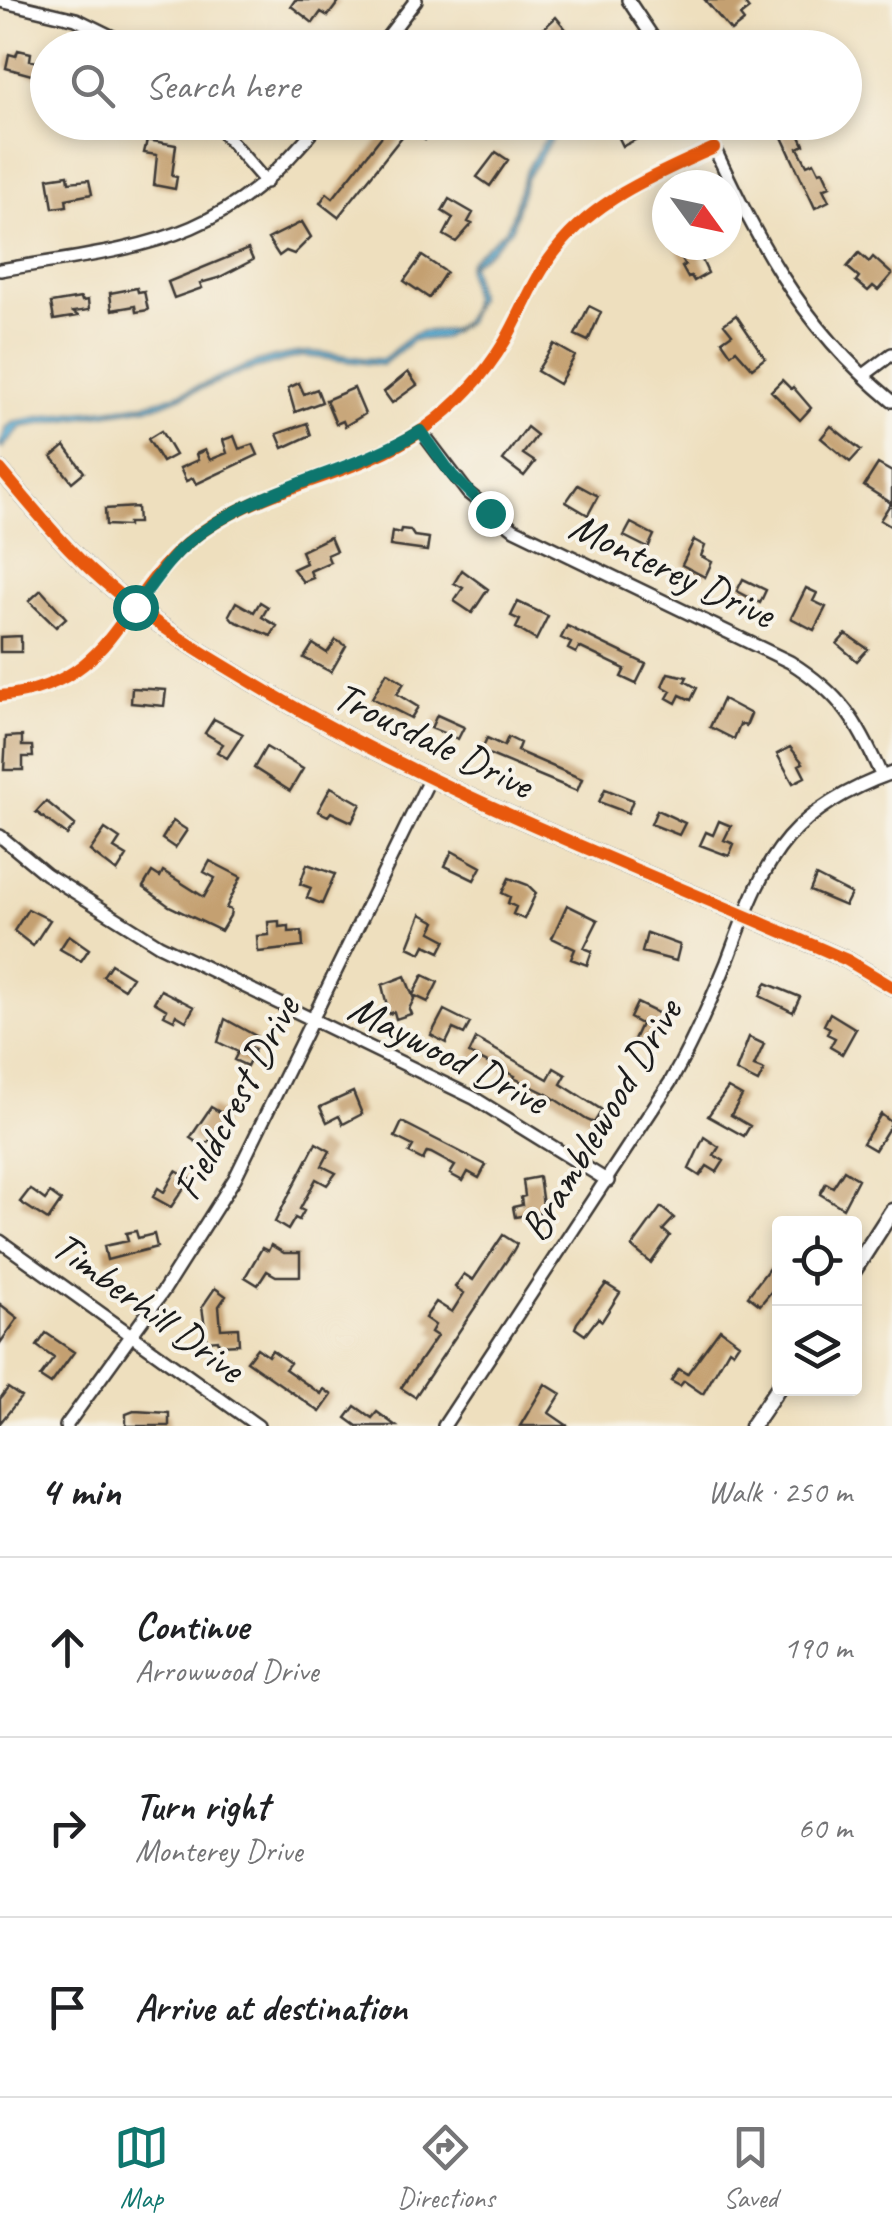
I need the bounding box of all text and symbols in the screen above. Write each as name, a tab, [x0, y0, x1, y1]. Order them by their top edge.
search box	[30, 30, 862, 140]
icon: search	[65, 58, 120, 113]
text: Search here	[145, 62, 300, 109]
north arrow	[652, 170, 742, 260]
route end	[468, 491, 514, 537]
street label: Monterey Drive	[561, 500, 785, 641]
route start	[113, 585, 159, 631]
street label: Trousdale Drive	[325, 669, 543, 812]
street label: Maywood Drive	[340, 981, 558, 1128]
street label: Fieldcrest Drive	[160, 985, 313, 1209]
street label: Bramblewood Drive	[508, 987, 695, 1251]
map controls	[772, 1216, 862, 1396]
button: locate	[772, 1216, 862, 1306]
street label: Timberhill Drive	[41, 1219, 256, 1396]
button: layers	[772, 1306, 862, 1396]
text: 4 min	[40, 1465, 120, 1518]
text: Walk · 250 m	[708, 1471, 852, 1512]
text: Continue	[135, 1603, 249, 1650]
icon: ahead	[40, 1620, 95, 1675]
text: 190 m	[783, 1627, 852, 1668]
text: Arrowwood Drive	[135, 1650, 318, 1691]
text: Turn right	[135, 1783, 269, 1830]
icon: right	[40, 1800, 95, 1855]
text: 60 m	[798, 1807, 852, 1848]
text: Monterey Drive	[135, 1830, 302, 1871]
icon: arrive	[40, 1980, 95, 2035]
text: Arrive at destination	[135, 1984, 407, 2031]
tab: Map	[114, 2120, 169, 2215]
tab: Directions	[397, 2120, 495, 2215]
tab: Saved	[723, 2120, 778, 2215]

